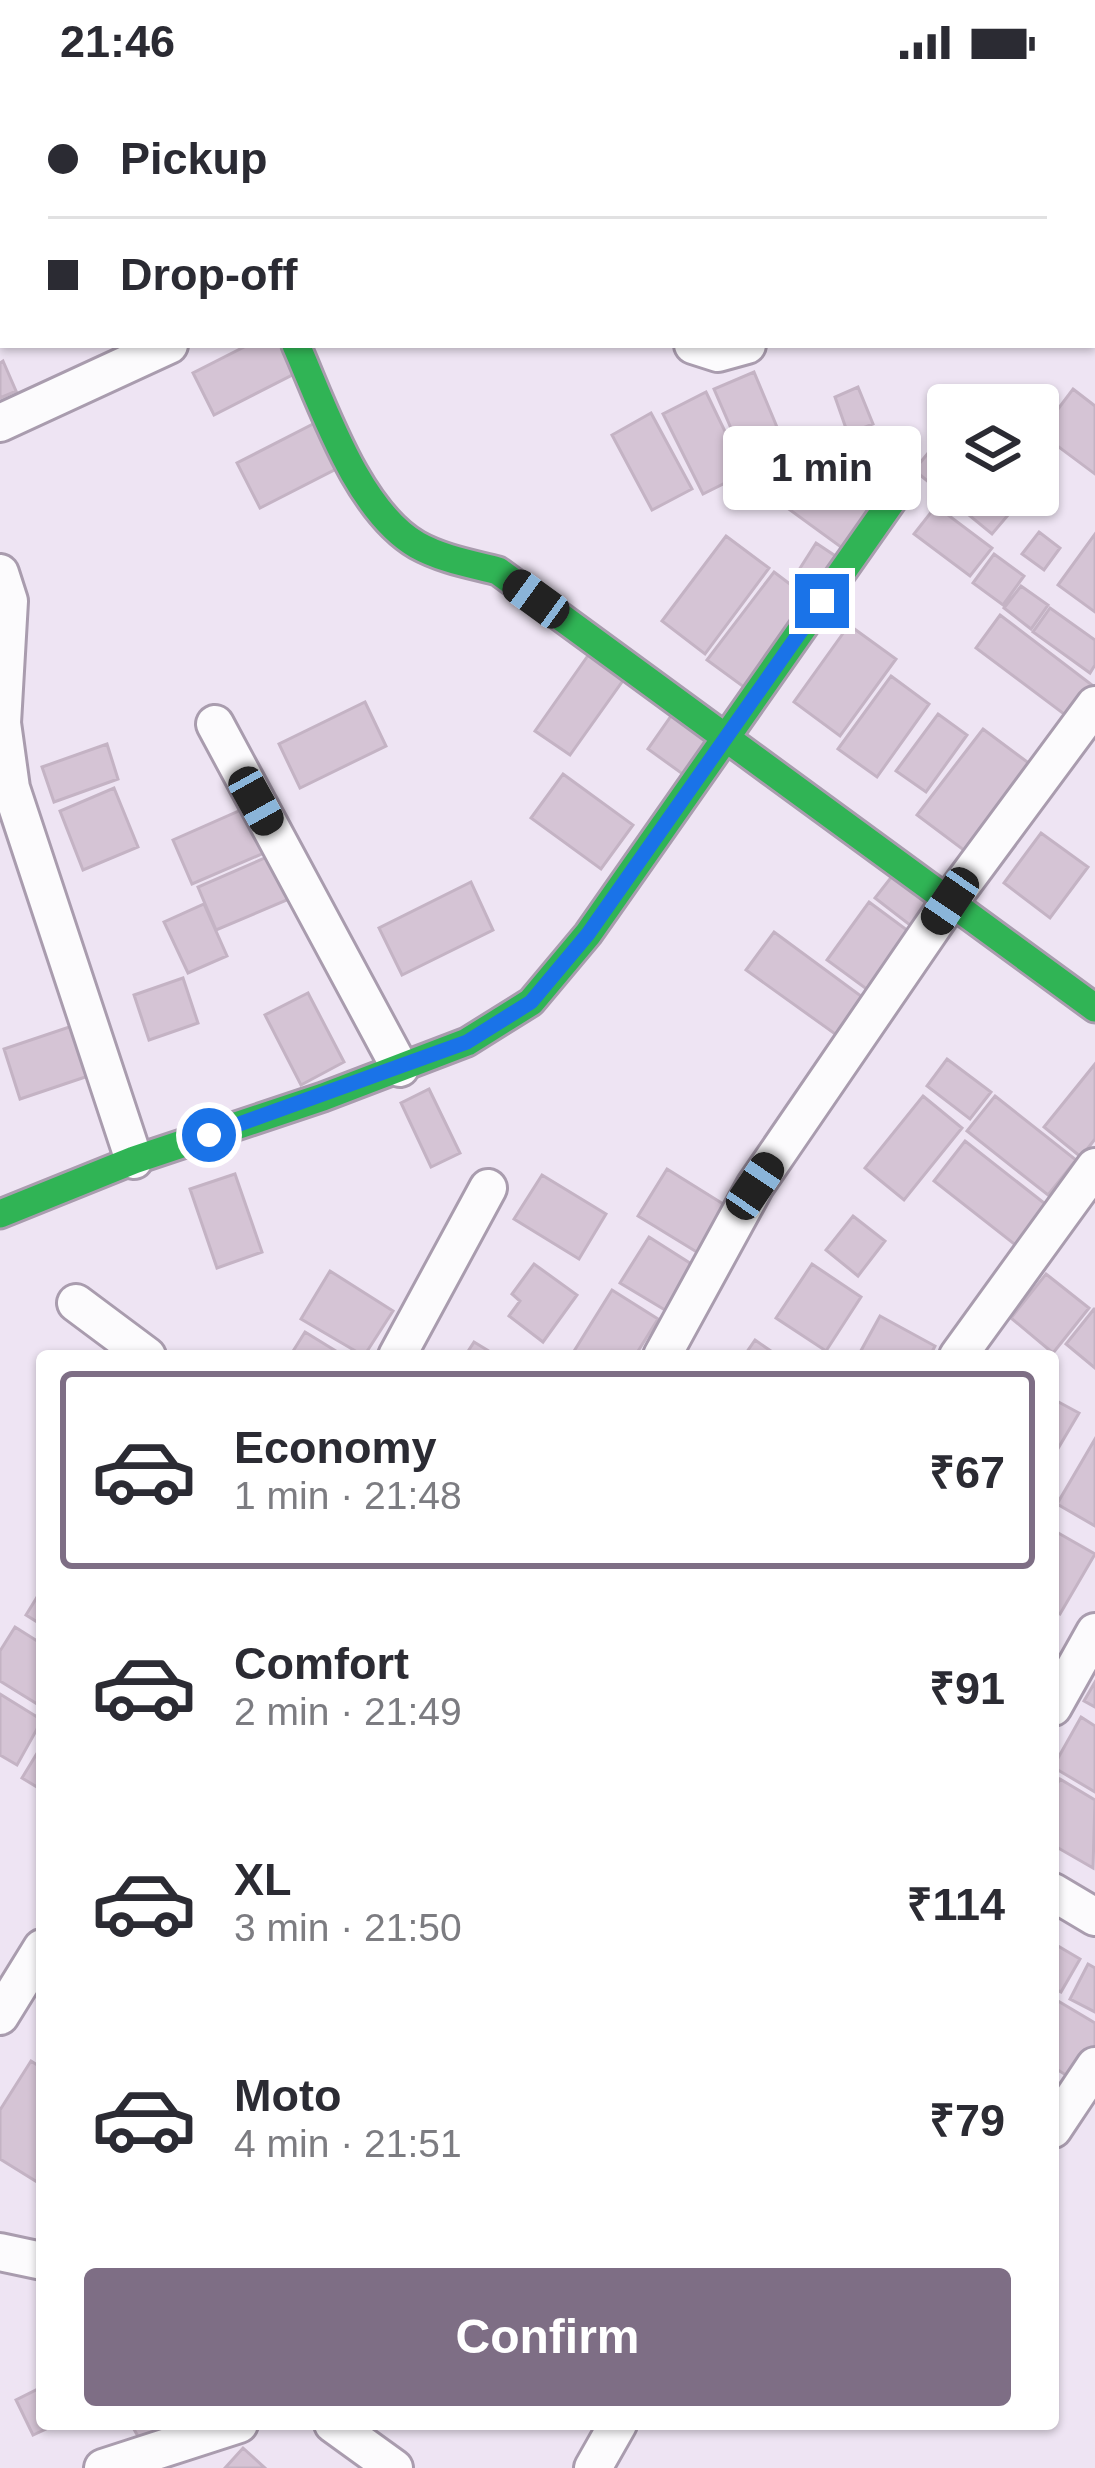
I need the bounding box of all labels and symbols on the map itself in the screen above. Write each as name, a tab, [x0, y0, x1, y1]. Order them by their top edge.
callout: 1 min	[723, 427, 921, 511]
car	[496, 563, 576, 635]
route end	[795, 574, 849, 628]
car	[223, 761, 289, 841]
car	[915, 861, 985, 941]
route start	[182, 1108, 236, 1162]
car	[720, 1146, 790, 1226]

